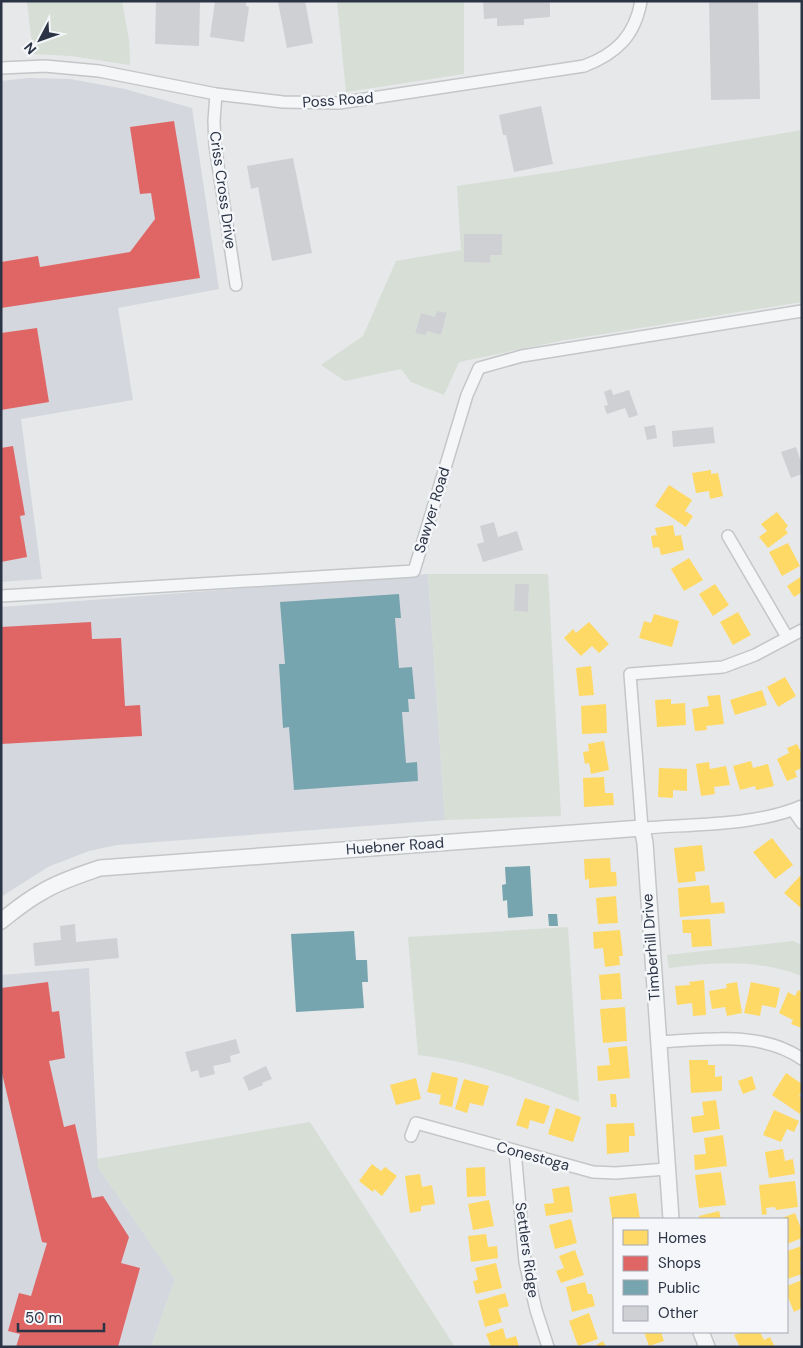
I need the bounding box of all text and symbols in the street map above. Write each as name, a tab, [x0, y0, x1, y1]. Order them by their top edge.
north arrow	[15, 15, 65, 65]
text: N	[20, 39, 40, 58]
street label: Poss Road	[302, 88, 374, 112]
street label: Criss Cross Drive	[205, 130, 241, 250]
street label: Sawyer Road	[409, 465, 455, 555]
street label: Huebner Road	[345, 833, 445, 859]
street label: Timberhill Drive	[637, 893, 665, 1001]
street label: Conestoga	[494, 1137, 572, 1175]
street label: Settlers Ridge	[510, 1201, 544, 1299]
legend	[613, 1218, 788, 1333]
text: Homes	[658, 1228, 707, 1248]
text: Shops	[658, 1253, 701, 1273]
text: Public	[658, 1278, 700, 1298]
scale bar	[18, 1300, 104, 1332]
text: Other	[658, 1303, 699, 1323]
text: 50 m	[25, 1308, 62, 1328]

